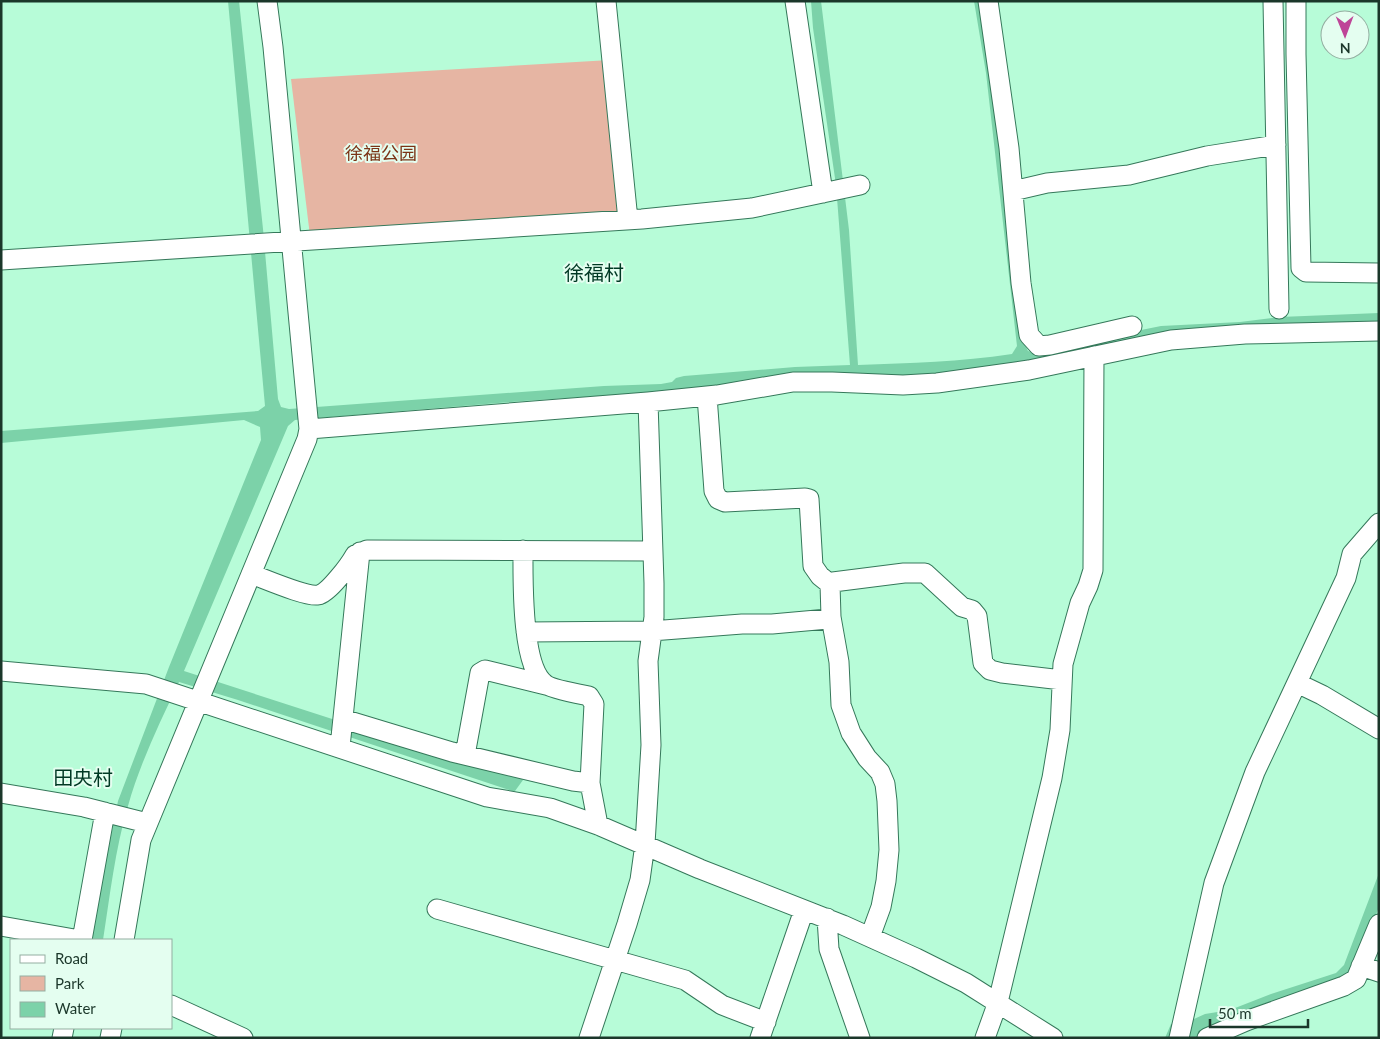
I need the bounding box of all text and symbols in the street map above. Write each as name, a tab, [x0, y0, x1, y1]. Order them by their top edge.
north arrow	[1320, 10, 1370, 60]
text: N	[1340, 40, 1351, 57]
park label: 徐福公园	[345, 142, 417, 164]
district label: 徐福村	[564, 260, 624, 284]
district label: 田央村	[53, 765, 113, 789]
legend	[10, 939, 172, 1029]
text: Road	[55, 949, 88, 967]
text: Park	[55, 974, 85, 992]
scale bar	[1210, 996, 1308, 1028]
text: Water	[55, 999, 96, 1017]
text: 50 m	[1218, 1004, 1252, 1022]

